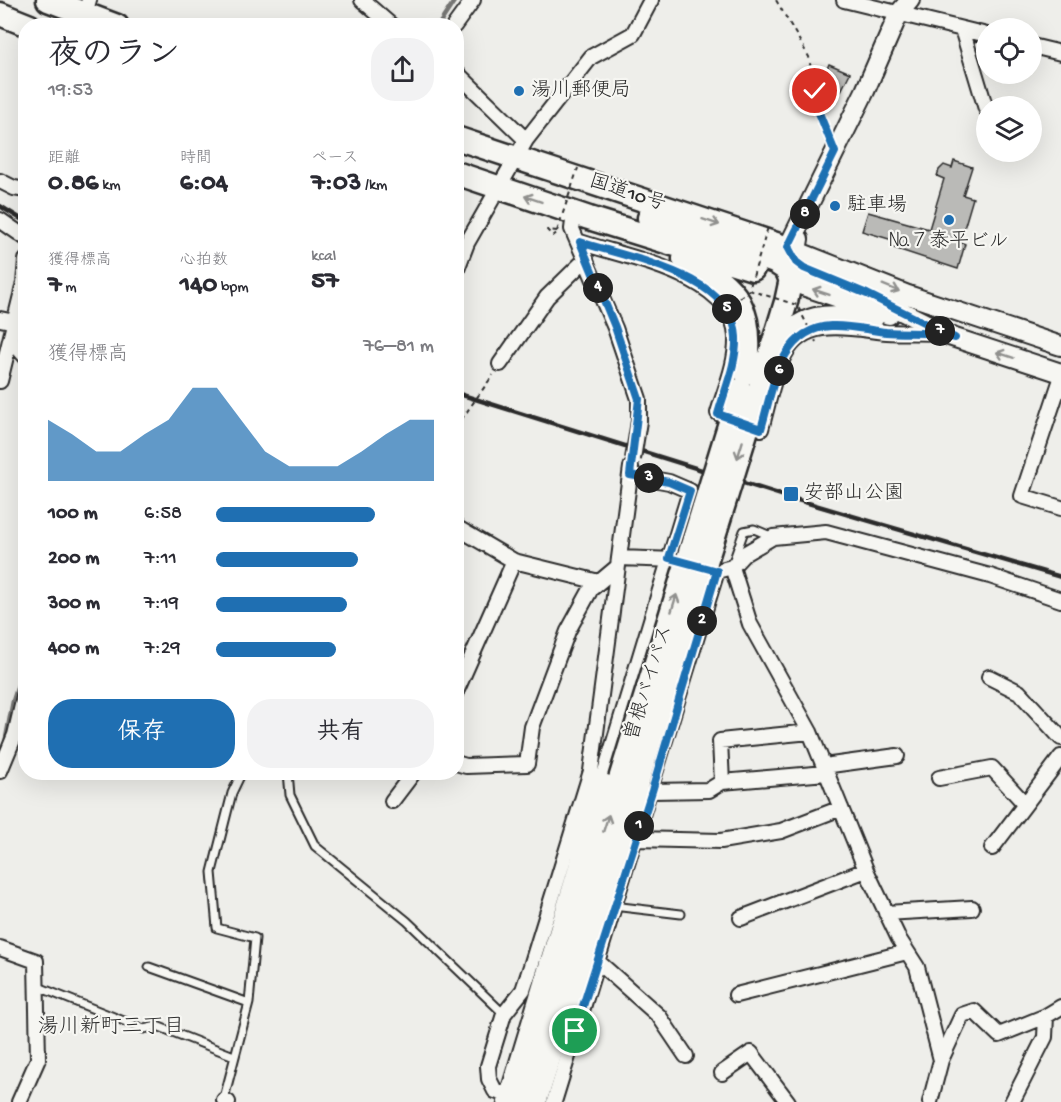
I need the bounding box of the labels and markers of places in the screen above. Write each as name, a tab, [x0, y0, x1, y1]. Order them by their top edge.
pin	[789, 65, 840, 116]
place label: 湯川郵便局	[531, 79, 631, 103]
marker: 湯川郵便局	[512, 84, 526, 98]
place label: 駐車場	[847, 193, 907, 218]
pin: 8	[790, 199, 820, 229]
marker: 駐車場	[828, 199, 842, 213]
marker: №７泰平ビル	[942, 213, 956, 227]
place label: №７泰平ビル	[889, 229, 1009, 254]
pin: 4	[583, 273, 613, 303]
pin: 5	[712, 294, 742, 324]
pin: 7	[925, 316, 955, 346]
pin: 6	[764, 356, 794, 386]
pin: 3	[634, 463, 664, 493]
place label: 安部山公園	[804, 482, 904, 506]
marker: 安部山公園	[782, 485, 800, 503]
pin: 2	[687, 606, 717, 636]
pin: 1	[624, 811, 654, 841]
pin	[549, 1005, 600, 1056]

